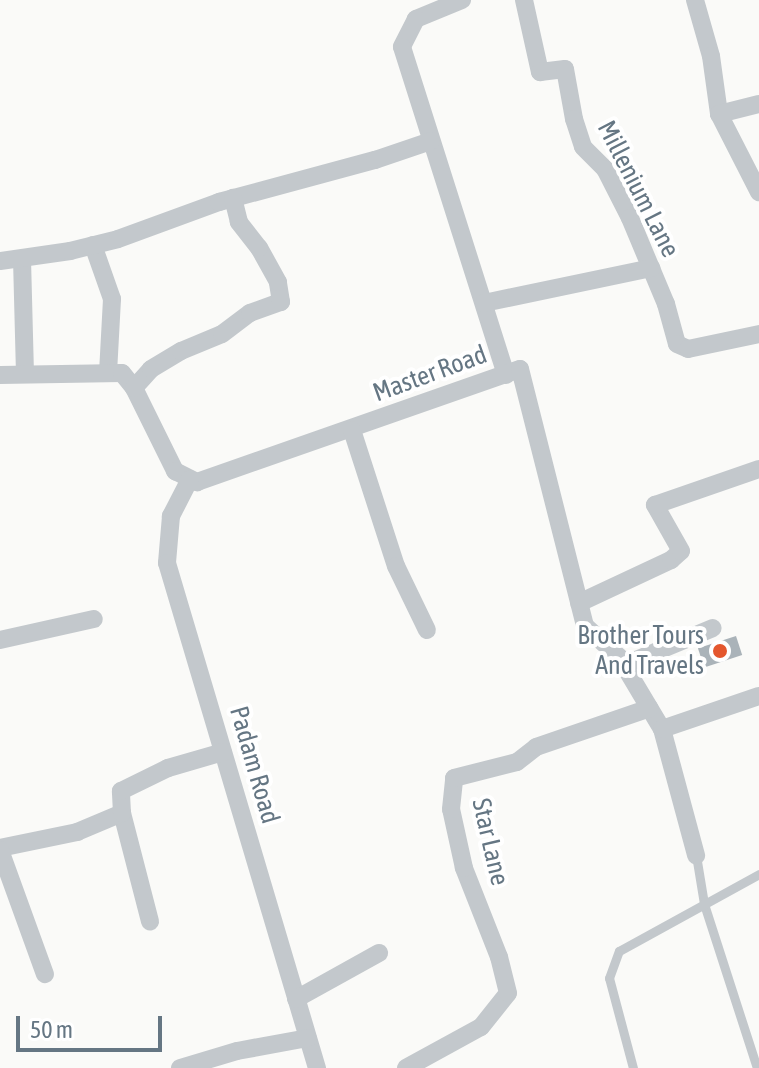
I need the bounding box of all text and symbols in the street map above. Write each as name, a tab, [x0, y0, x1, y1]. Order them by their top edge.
street label: Millenium Lane	[590, 116, 686, 262]
street label: Master Road	[369, 339, 491, 409]
place label: Brother Tours And Travels	[577, 620, 704, 682]
marker: Brother Tours And Travels	[711, 642, 729, 660]
street label: Padam Road	[222, 703, 286, 827]
street label: Star Lane	[465, 795, 515, 889]
scale bar	[20, 1000, 166, 1050]
text: 50 m	[30, 1016, 73, 1043]

